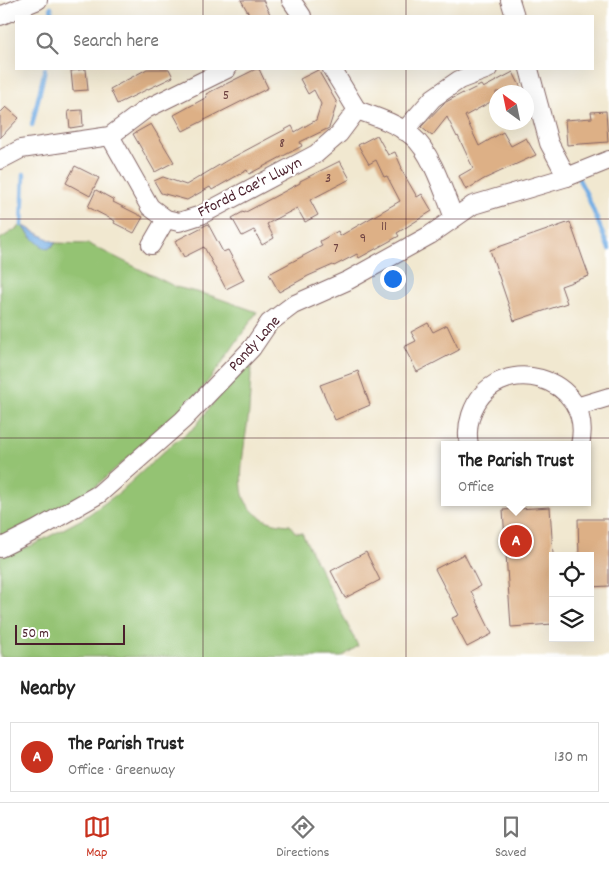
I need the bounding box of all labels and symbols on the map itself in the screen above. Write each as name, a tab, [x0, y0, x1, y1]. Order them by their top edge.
north arrow	[489, 85, 534, 130]
house number: 5	[223, 86, 229, 106]
house number: 8	[279, 134, 285, 154]
street label: Ffordd Cae'r Llwyn	[194, 152, 306, 224]
house number: 3	[325, 169, 331, 189]
house number: 11	[381, 217, 387, 237]
house number: 9	[360, 229, 366, 249]
house number: 7	[333, 239, 339, 259]
your location	[380, 266, 406, 292]
street label: Pandy Lane	[224, 311, 286, 377]
pin: A	[500, 522, 532, 560]
scale bar	[15, 622, 125, 645]

